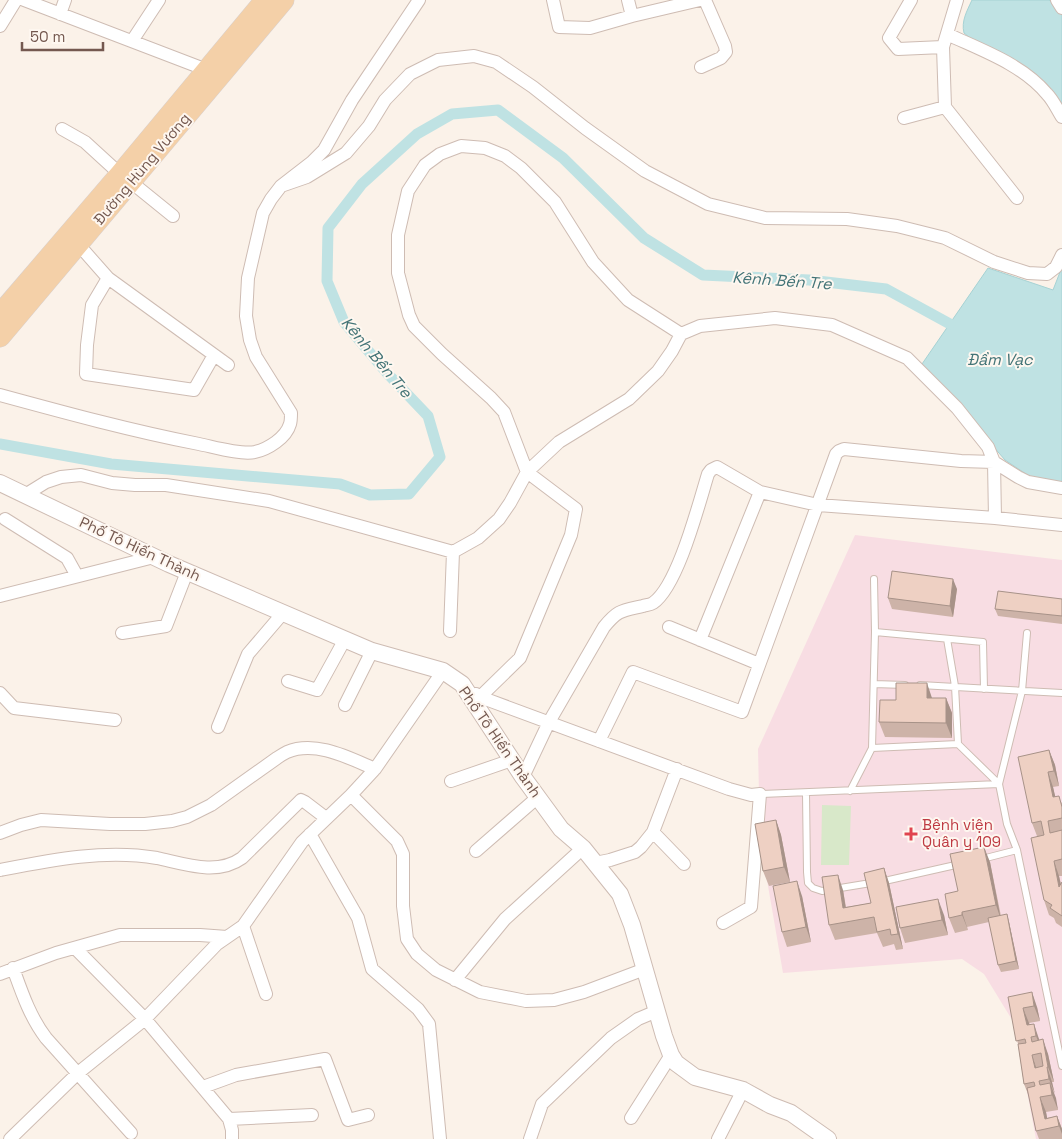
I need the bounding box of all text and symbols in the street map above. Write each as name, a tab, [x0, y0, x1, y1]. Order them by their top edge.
scale bar	[22, 20, 104, 52]
text: 50 m	[30, 27, 65, 46]
street label: Đường Hùng Vương	[89, 109, 194, 228]
water label: Kênh Bến Tre	[732, 267, 833, 294]
water label: Kênh Bến Tre	[337, 312, 417, 403]
water label: Đầm Vạc	[967, 349, 1034, 370]
street label: Phố Tô Hiến Thành	[77, 512, 204, 585]
street label: Phố Tô Hiến Thành	[455, 682, 546, 801]
place label: Bệnh viện Quân y 109	[922, 815, 1001, 851]
marker: Bệnh viện Quân y 109	[904, 827, 918, 841]

